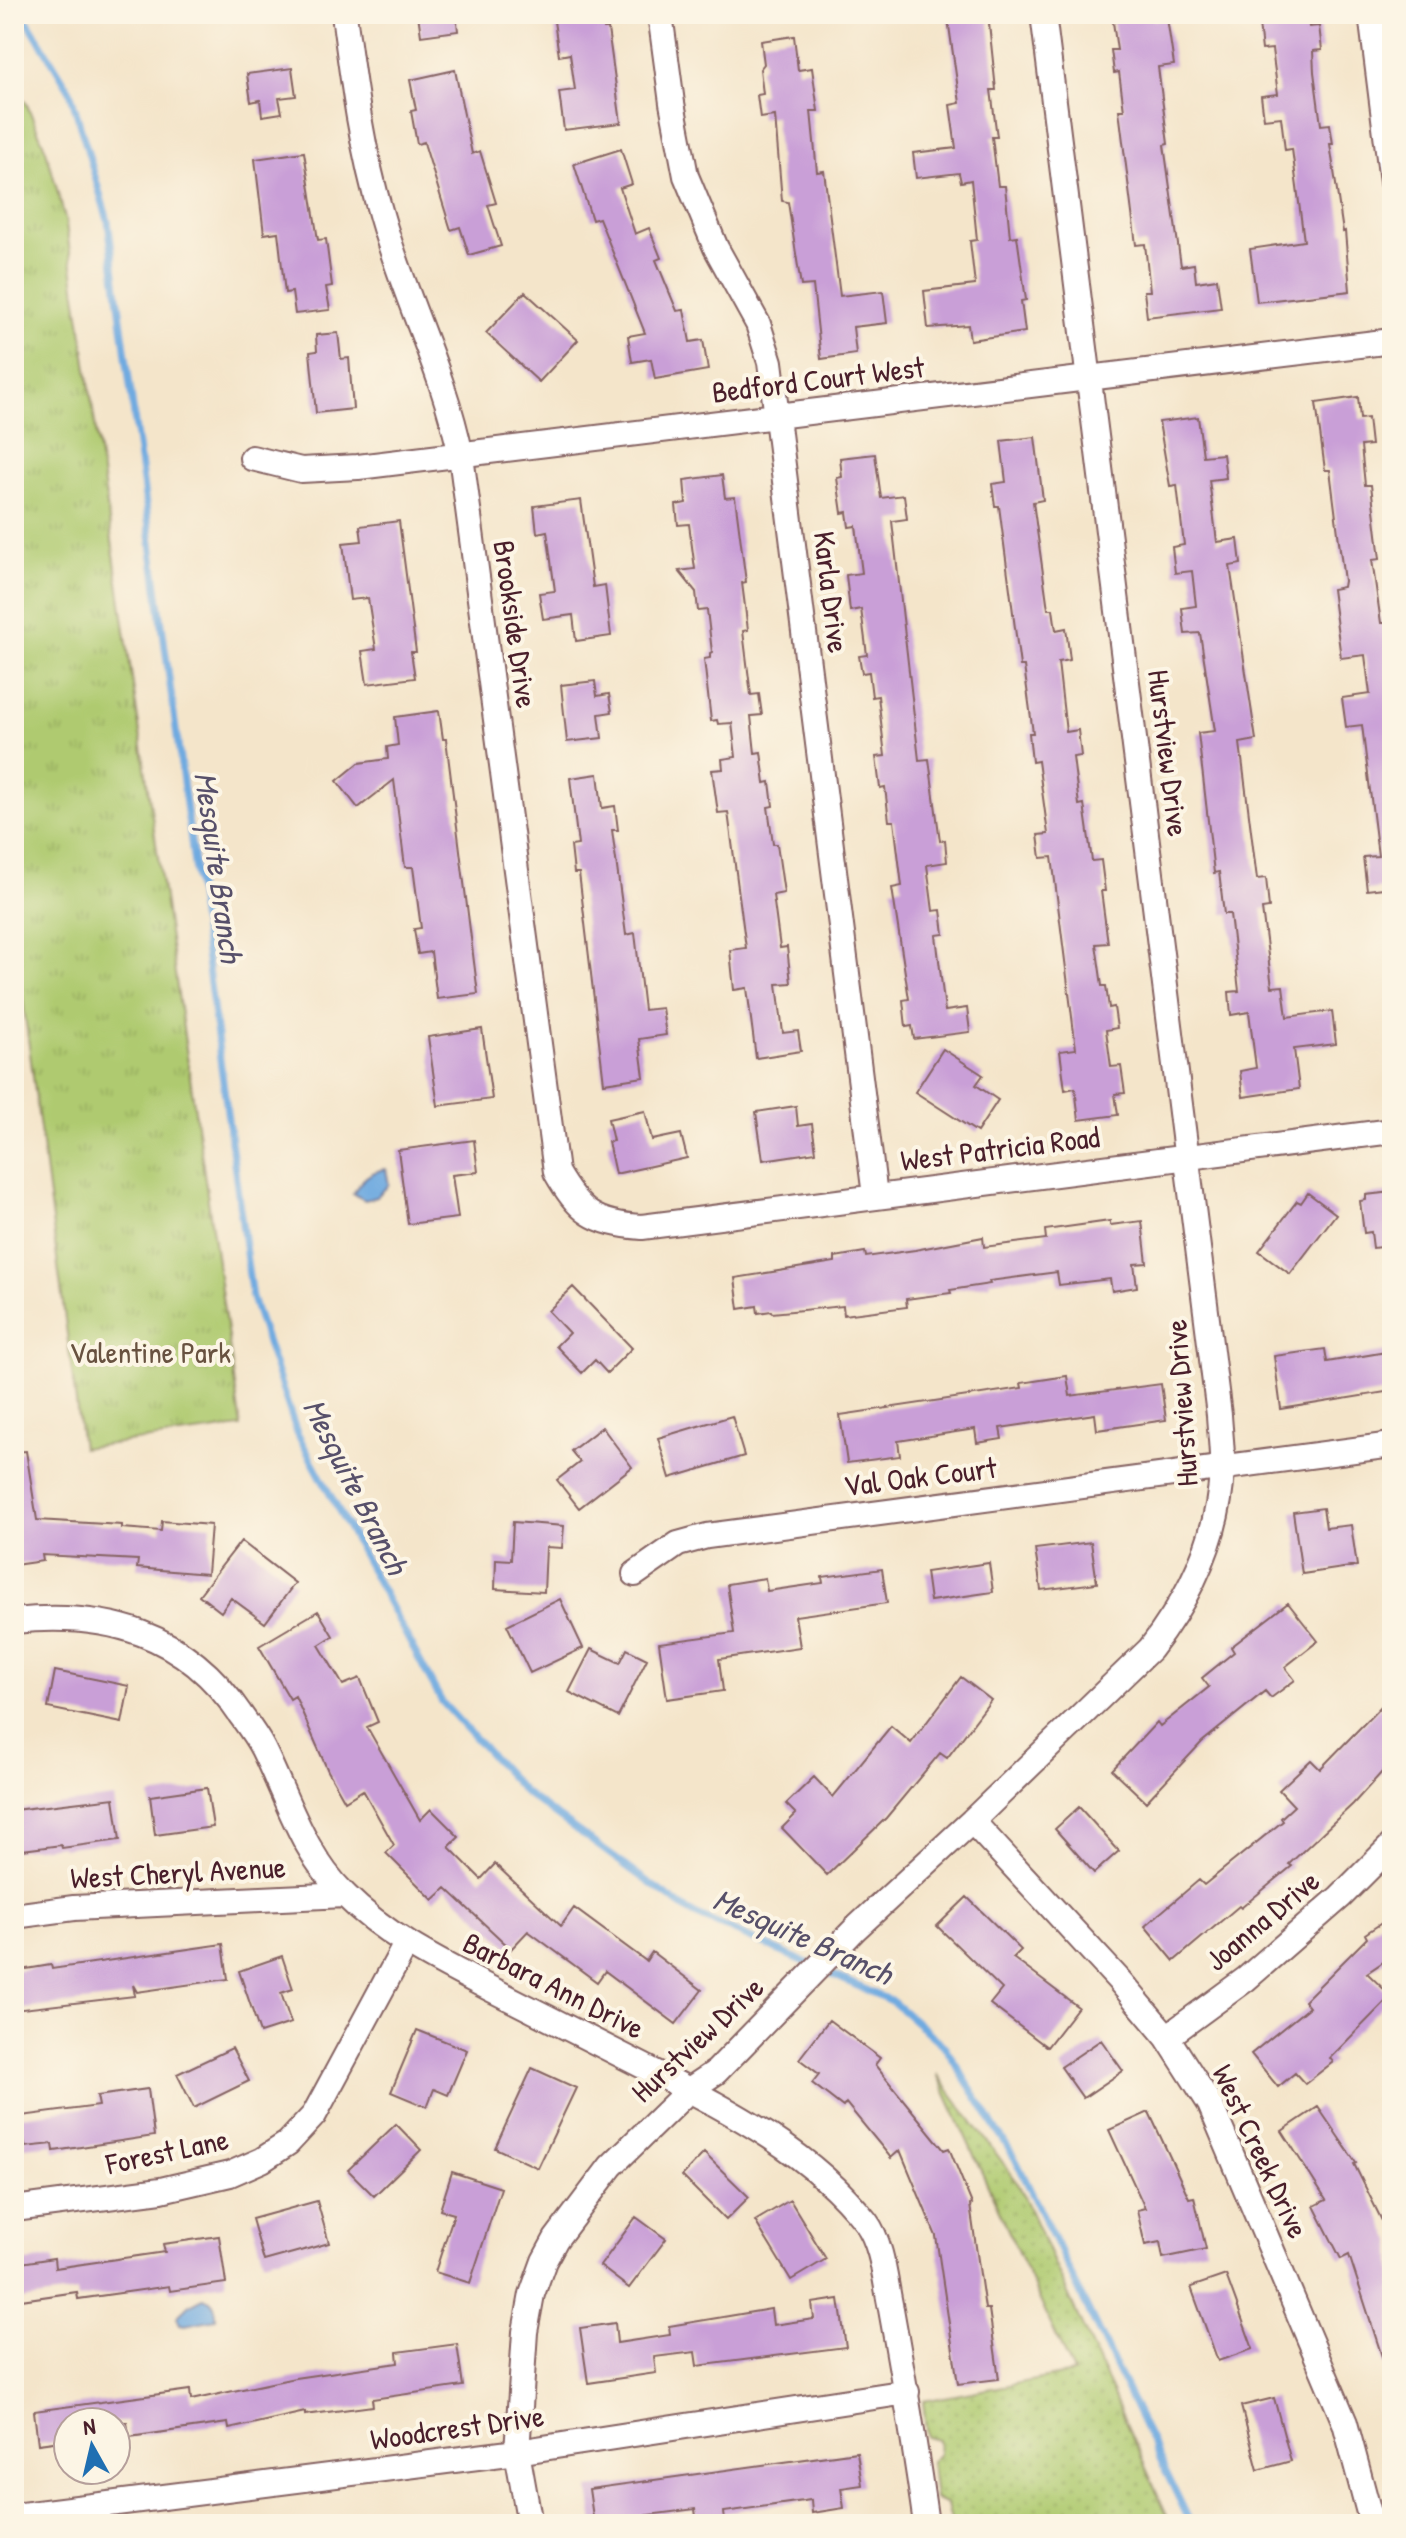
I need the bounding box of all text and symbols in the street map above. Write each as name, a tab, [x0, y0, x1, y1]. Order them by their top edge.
street label: Bedford Court West	[710, 346, 927, 412]
street label: Karla Drive	[805, 529, 859, 655]
street label: Brookside Drive	[484, 538, 548, 710]
street label: Hurstview Drive	[1139, 667, 1199, 839]
water label: Mesquite Branch	[184, 769, 254, 967]
street label: West Patricia Road	[898, 1116, 1102, 1180]
street label: Hurstview Drive	[1155, 1318, 1207, 1488]
park label: Valentine Park	[69, 1332, 231, 1372]
water label: Mesquite Branch	[293, 1391, 420, 1583]
street label: Val Oak Court	[841, 1447, 999, 1505]
street label: West Cheryl Avenue	[69, 1846, 287, 1898]
street label: Joanna Drive	[1197, 1861, 1327, 1979]
water label: Mesquite Branch	[707, 1877, 901, 1996]
street label: Barbara Ann Drive	[457, 1922, 651, 2048]
street label: Hurstview Drive	[622, 1967, 772, 2111]
street label: West Creek Drive	[1203, 2058, 1319, 2244]
street label: Forest Lane	[101, 2119, 232, 2184]
street label: Woodcrest Drive	[368, 2395, 546, 2459]
north arrow	[52, 2406, 132, 2486]
text: N	[81, 2410, 97, 2442]

